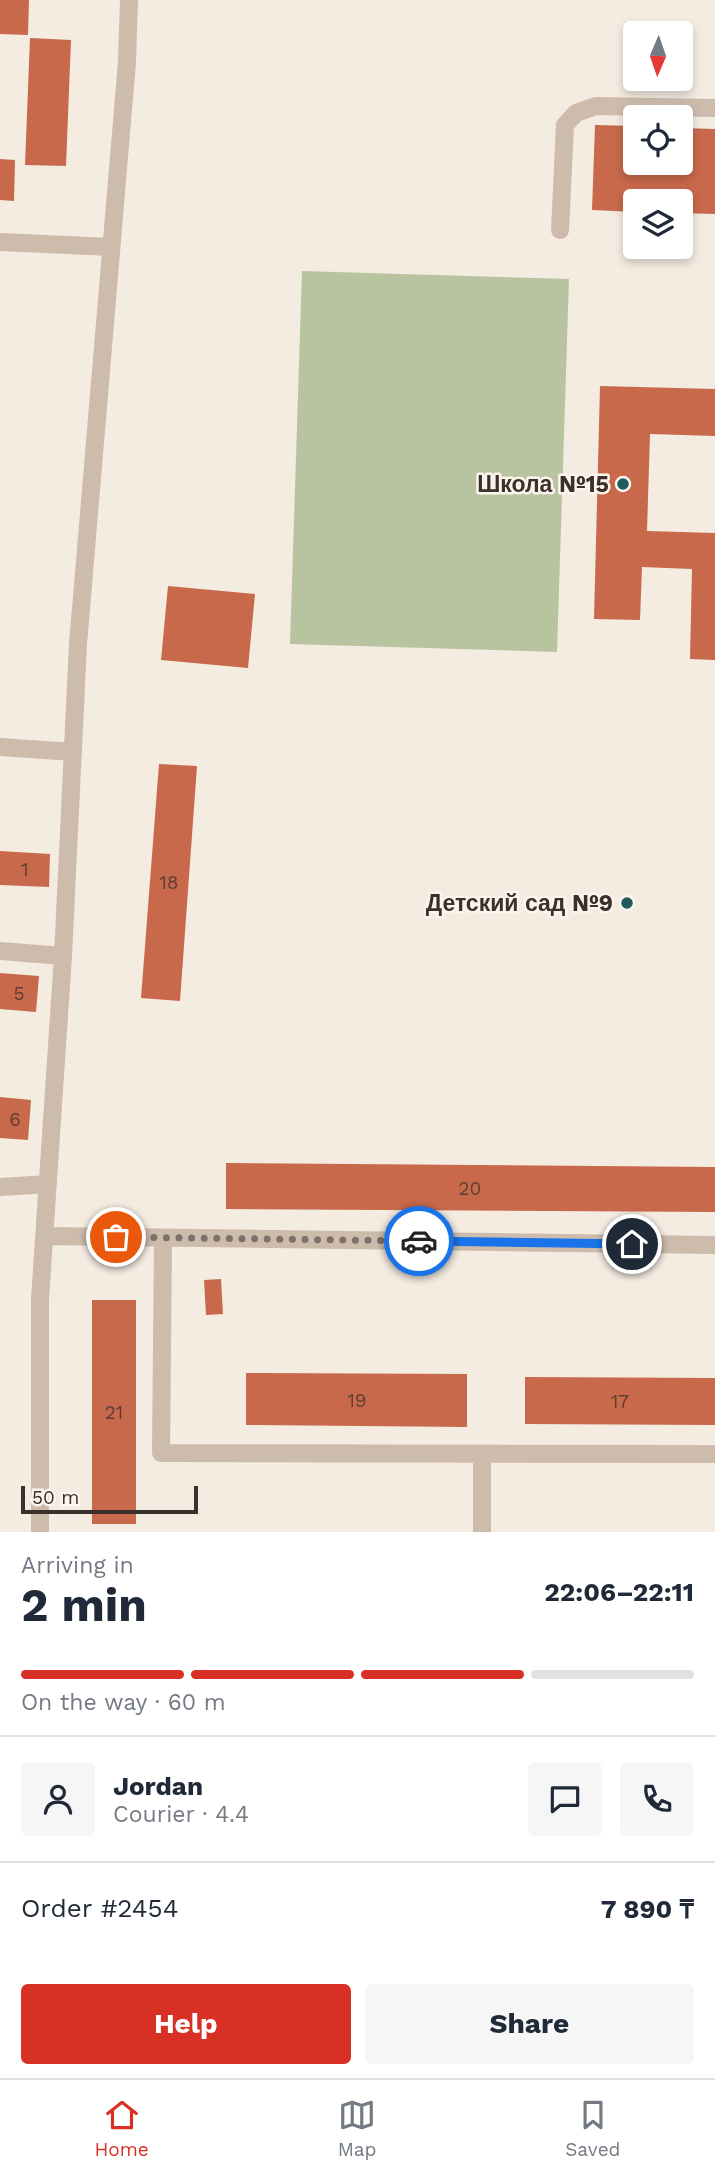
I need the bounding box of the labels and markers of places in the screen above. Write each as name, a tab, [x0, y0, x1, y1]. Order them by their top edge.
place label: Школа №15	[477, 471, 609, 498]
marker: Школа №15	[615, 476, 631, 492]
place label: Детский сад №9	[426, 890, 613, 917]
marker: Детский сад №9	[619, 895, 635, 911]
pin	[86, 1207, 146, 1267]
pin	[602, 1214, 662, 1274]

